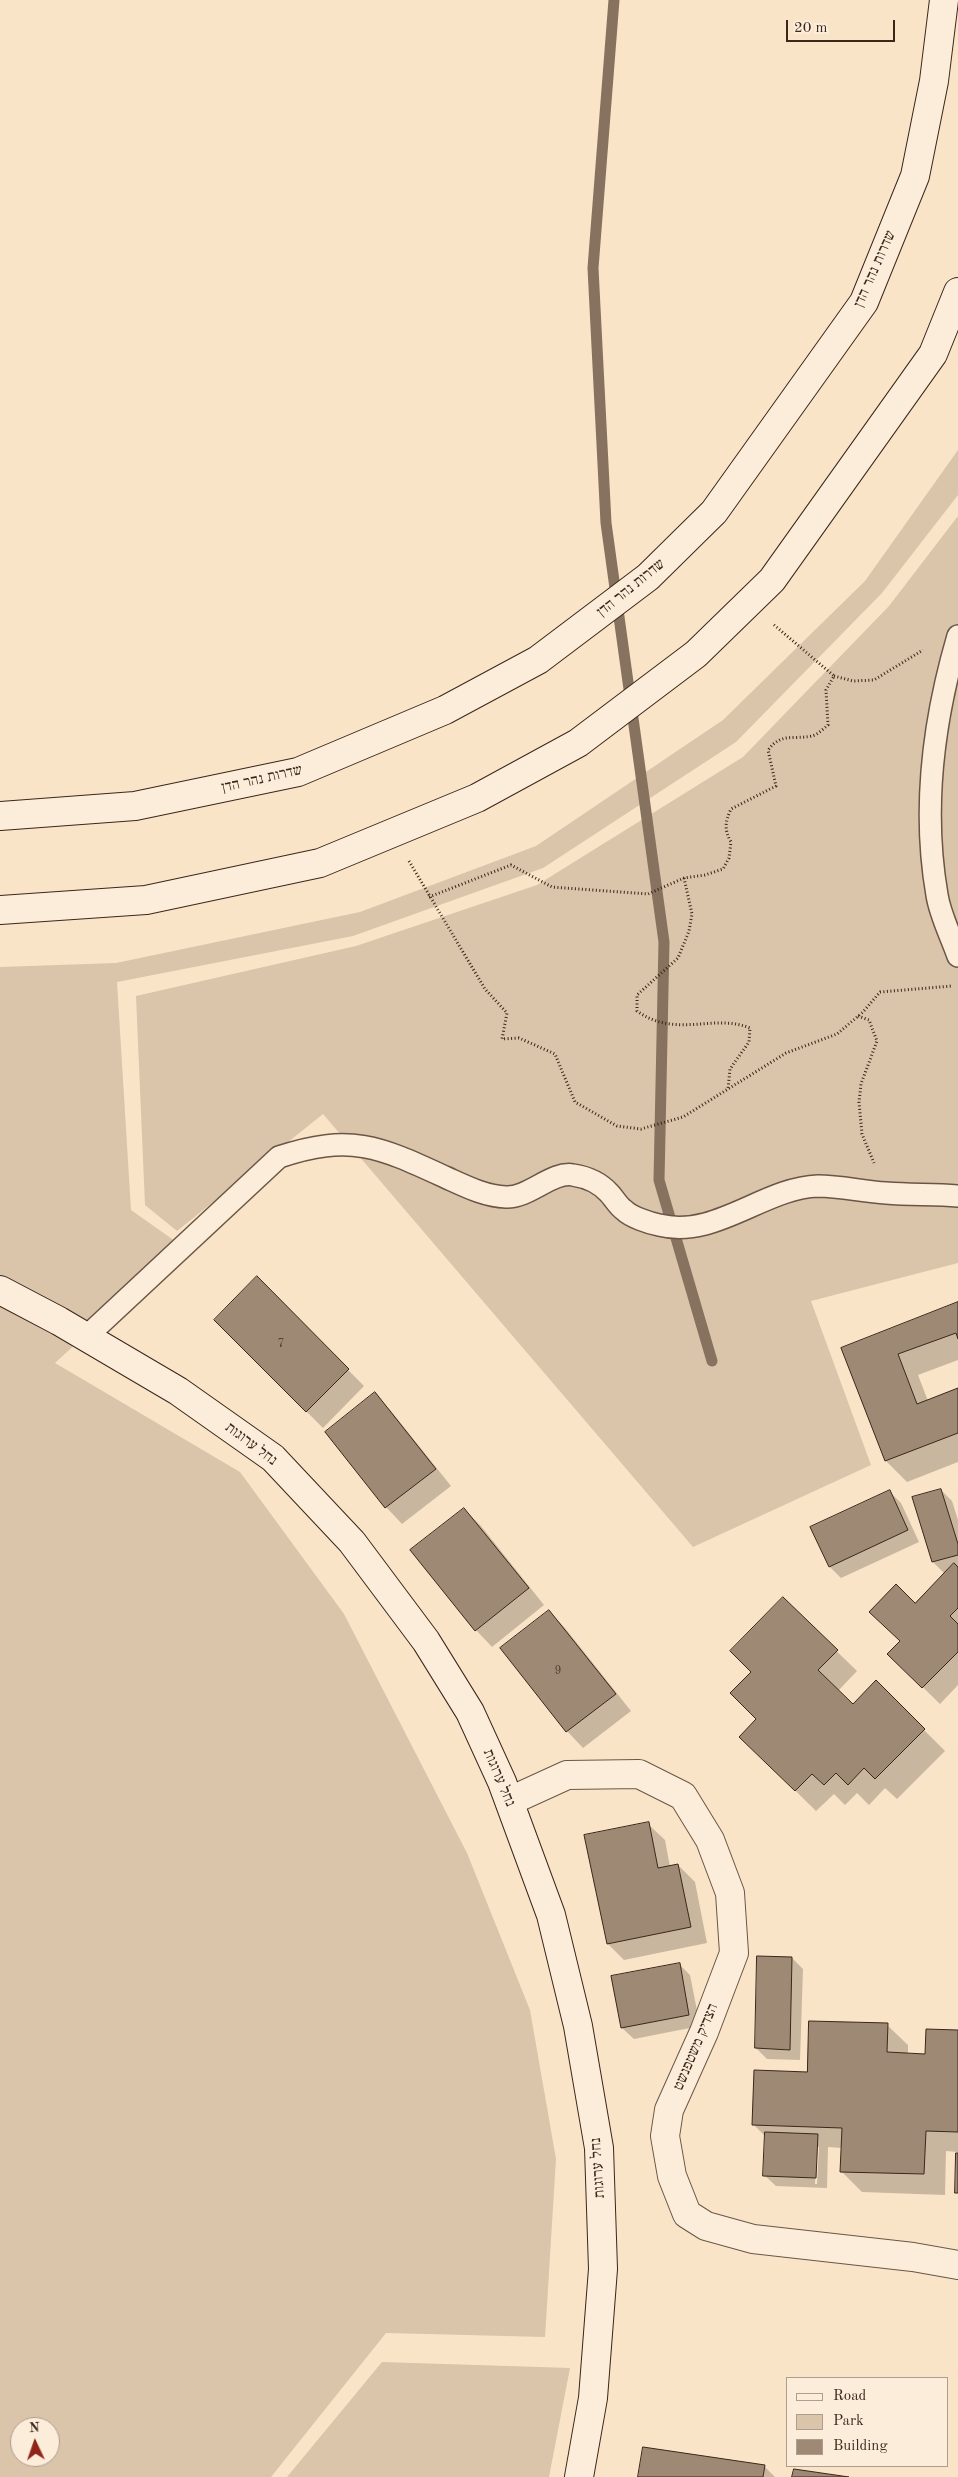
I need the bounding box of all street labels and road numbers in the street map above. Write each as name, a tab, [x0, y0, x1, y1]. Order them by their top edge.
street label: שדרות נהר הדן	[850, 228, 900, 310]
street label: שדרות נהר הדן	[593, 555, 669, 621]
street label: שדרות נהר הדן	[220, 761, 304, 797]
street label: נחל ערוגות	[221, 1419, 281, 1469]
street label: נחל ערוגות	[479, 1747, 519, 1809]
street label: הצדיק משטפנשט	[670, 2001, 722, 2093]
street label: נחל ערוגות	[587, 2137, 609, 2199]

